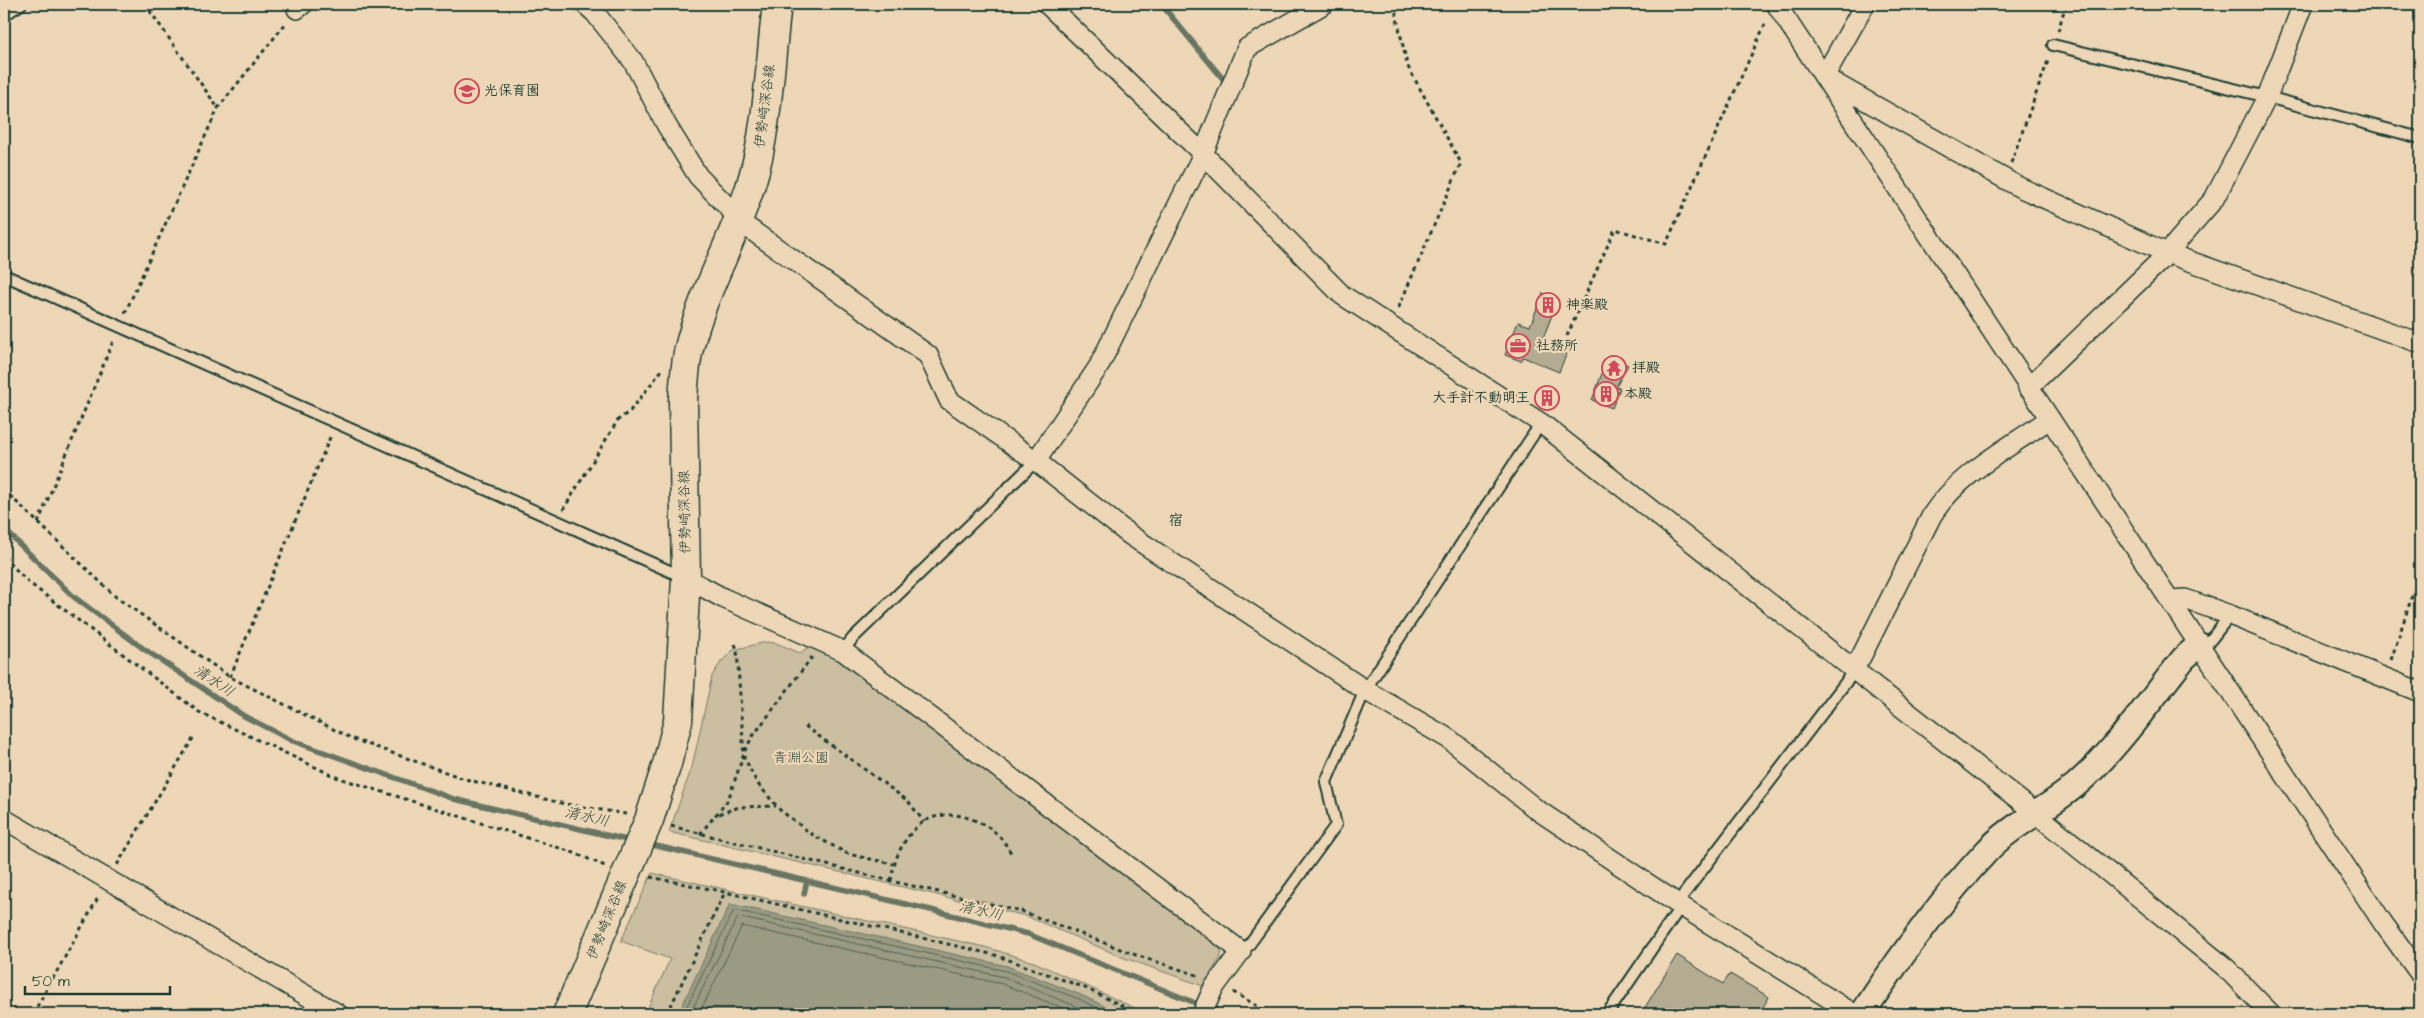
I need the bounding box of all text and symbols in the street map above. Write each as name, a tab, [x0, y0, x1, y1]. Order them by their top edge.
street label: 伊勢崎深谷線	[750, 63, 780, 149]
school or university icon: 光保育園	[454, 78, 480, 104]
place label: 光保育園	[484, 81, 540, 101]
building icon: 神楽殿	[1535, 292, 1561, 318]
place label: 神楽殿	[1566, 295, 1608, 315]
office icon: 社務所	[1505, 333, 1531, 359]
place label: 社務所	[1536, 336, 1578, 356]
temple icon: 拝殿	[1601, 355, 1627, 381]
place label: 拝殿	[1632, 358, 1660, 378]
building icon: 本殿	[1593, 381, 1619, 407]
place label: 本殿	[1624, 384, 1652, 404]
building icon: 大手計不動明王	[1534, 385, 1560, 411]
place label: 大手計不動明王	[1432, 388, 1530, 408]
street label: 伊勢崎深谷線	[674, 470, 696, 554]
district label: 宿	[1168, 510, 1184, 531]
water label: 清水川	[189, 660, 239, 702]
park label: 青淵公園	[773, 748, 829, 768]
water label: 清水川	[563, 802, 611, 832]
street label: 伊勢崎深谷線	[582, 877, 632, 963]
water label: 清水川	[957, 896, 1005, 926]
scale bar	[25, 963, 170, 995]
text: 50 m	[32, 971, 70, 992]

